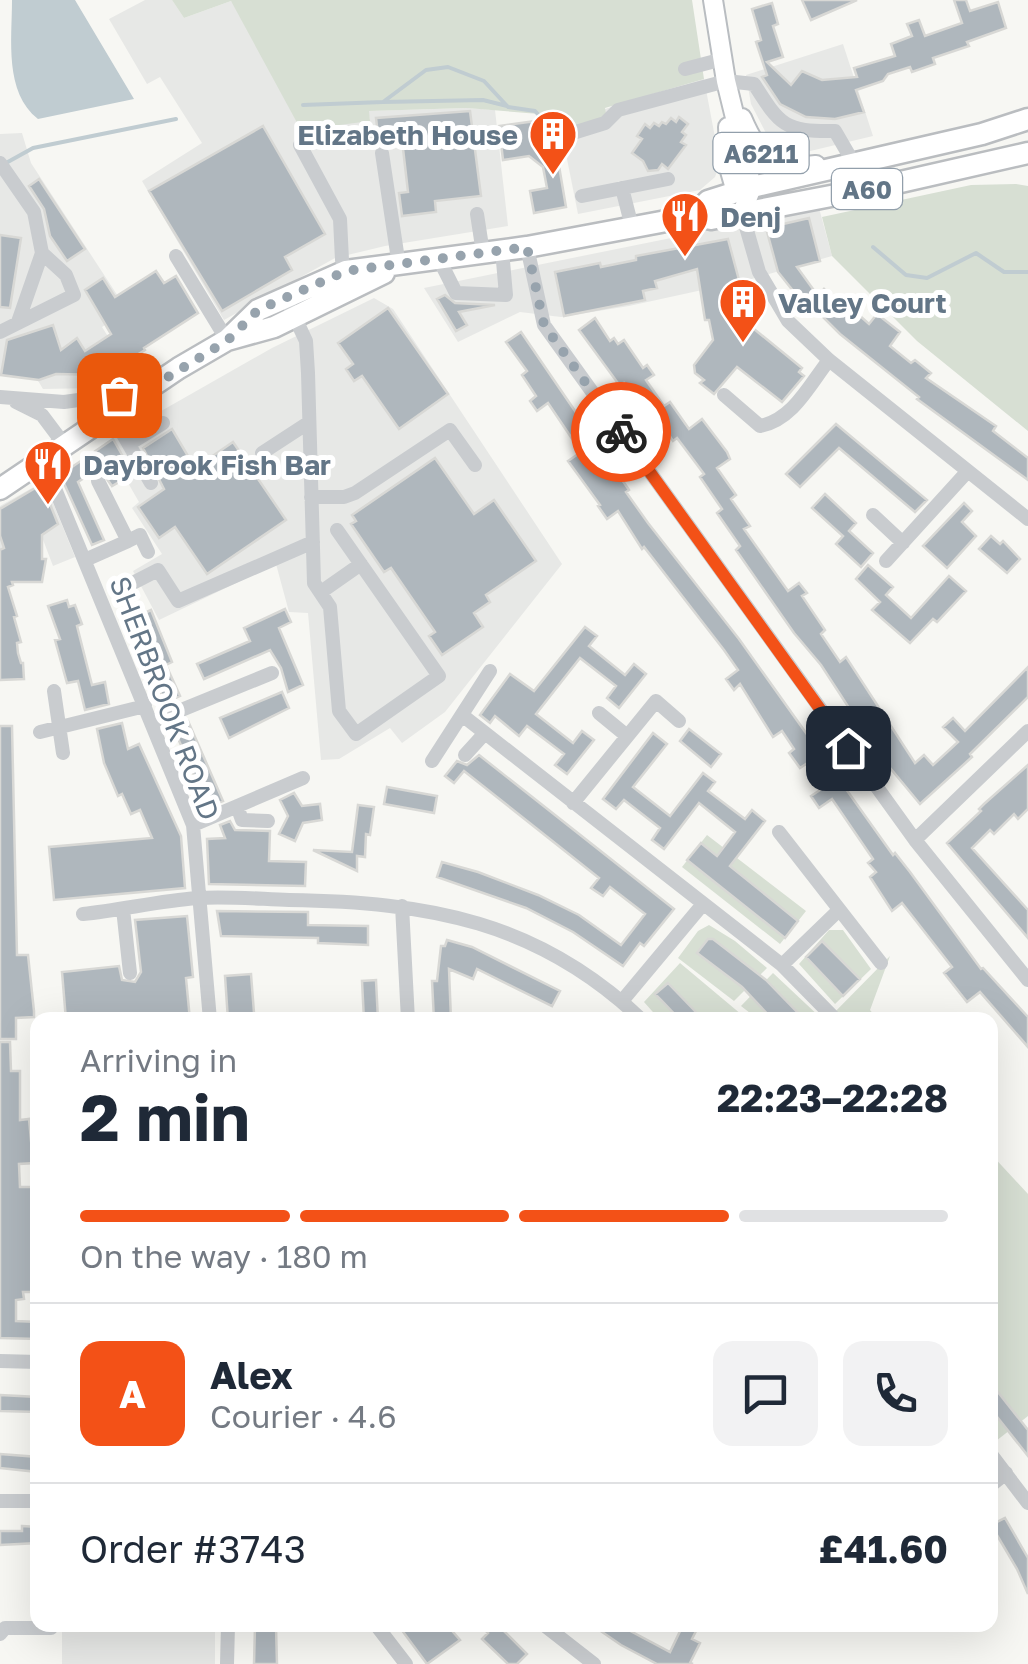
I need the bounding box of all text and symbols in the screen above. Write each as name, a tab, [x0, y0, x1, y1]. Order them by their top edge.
building icon: Elizabeth House	[527, 108, 579, 176]
place label: Elizabeth House	[297, 118, 518, 151]
road number: A6211	[714, 133, 808, 173]
road number: A60	[832, 169, 902, 209]
restaurant icon: Denj	[659, 190, 711, 258]
place label: Denj	[720, 200, 781, 233]
building icon: Valley Court	[717, 276, 769, 344]
place label: Valley Court	[778, 286, 947, 319]
pin	[77, 353, 162, 438]
icon: bag	[92, 368, 147, 423]
courier	[571, 382, 671, 482]
icon: bike	[594, 405, 649, 460]
restaurant icon: Daybrook Fish Bar	[22, 438, 74, 506]
place label: Daybrook Fish Bar	[83, 448, 331, 481]
street label: SHERBROOK ROAD	[103, 571, 227, 825]
pin	[806, 706, 891, 791]
icon: home	[821, 721, 876, 776]
text: Arriving in	[80, 1041, 237, 1079]
text: 22:23–22:28	[717, 1075, 948, 1120]
text: 2 min	[80, 1077, 250, 1155]
text: On the way · 180 m	[80, 1237, 368, 1275]
button: chat	[713, 1341, 818, 1446]
button: phone	[843, 1341, 948, 1446]
text: Alex	[210, 1352, 293, 1397]
text: A	[119, 1371, 146, 1416]
text: Courier · 4.6	[210, 1397, 397, 1435]
text: Order #3743	[80, 1526, 306, 1571]
text: £41.60	[819, 1526, 948, 1571]

